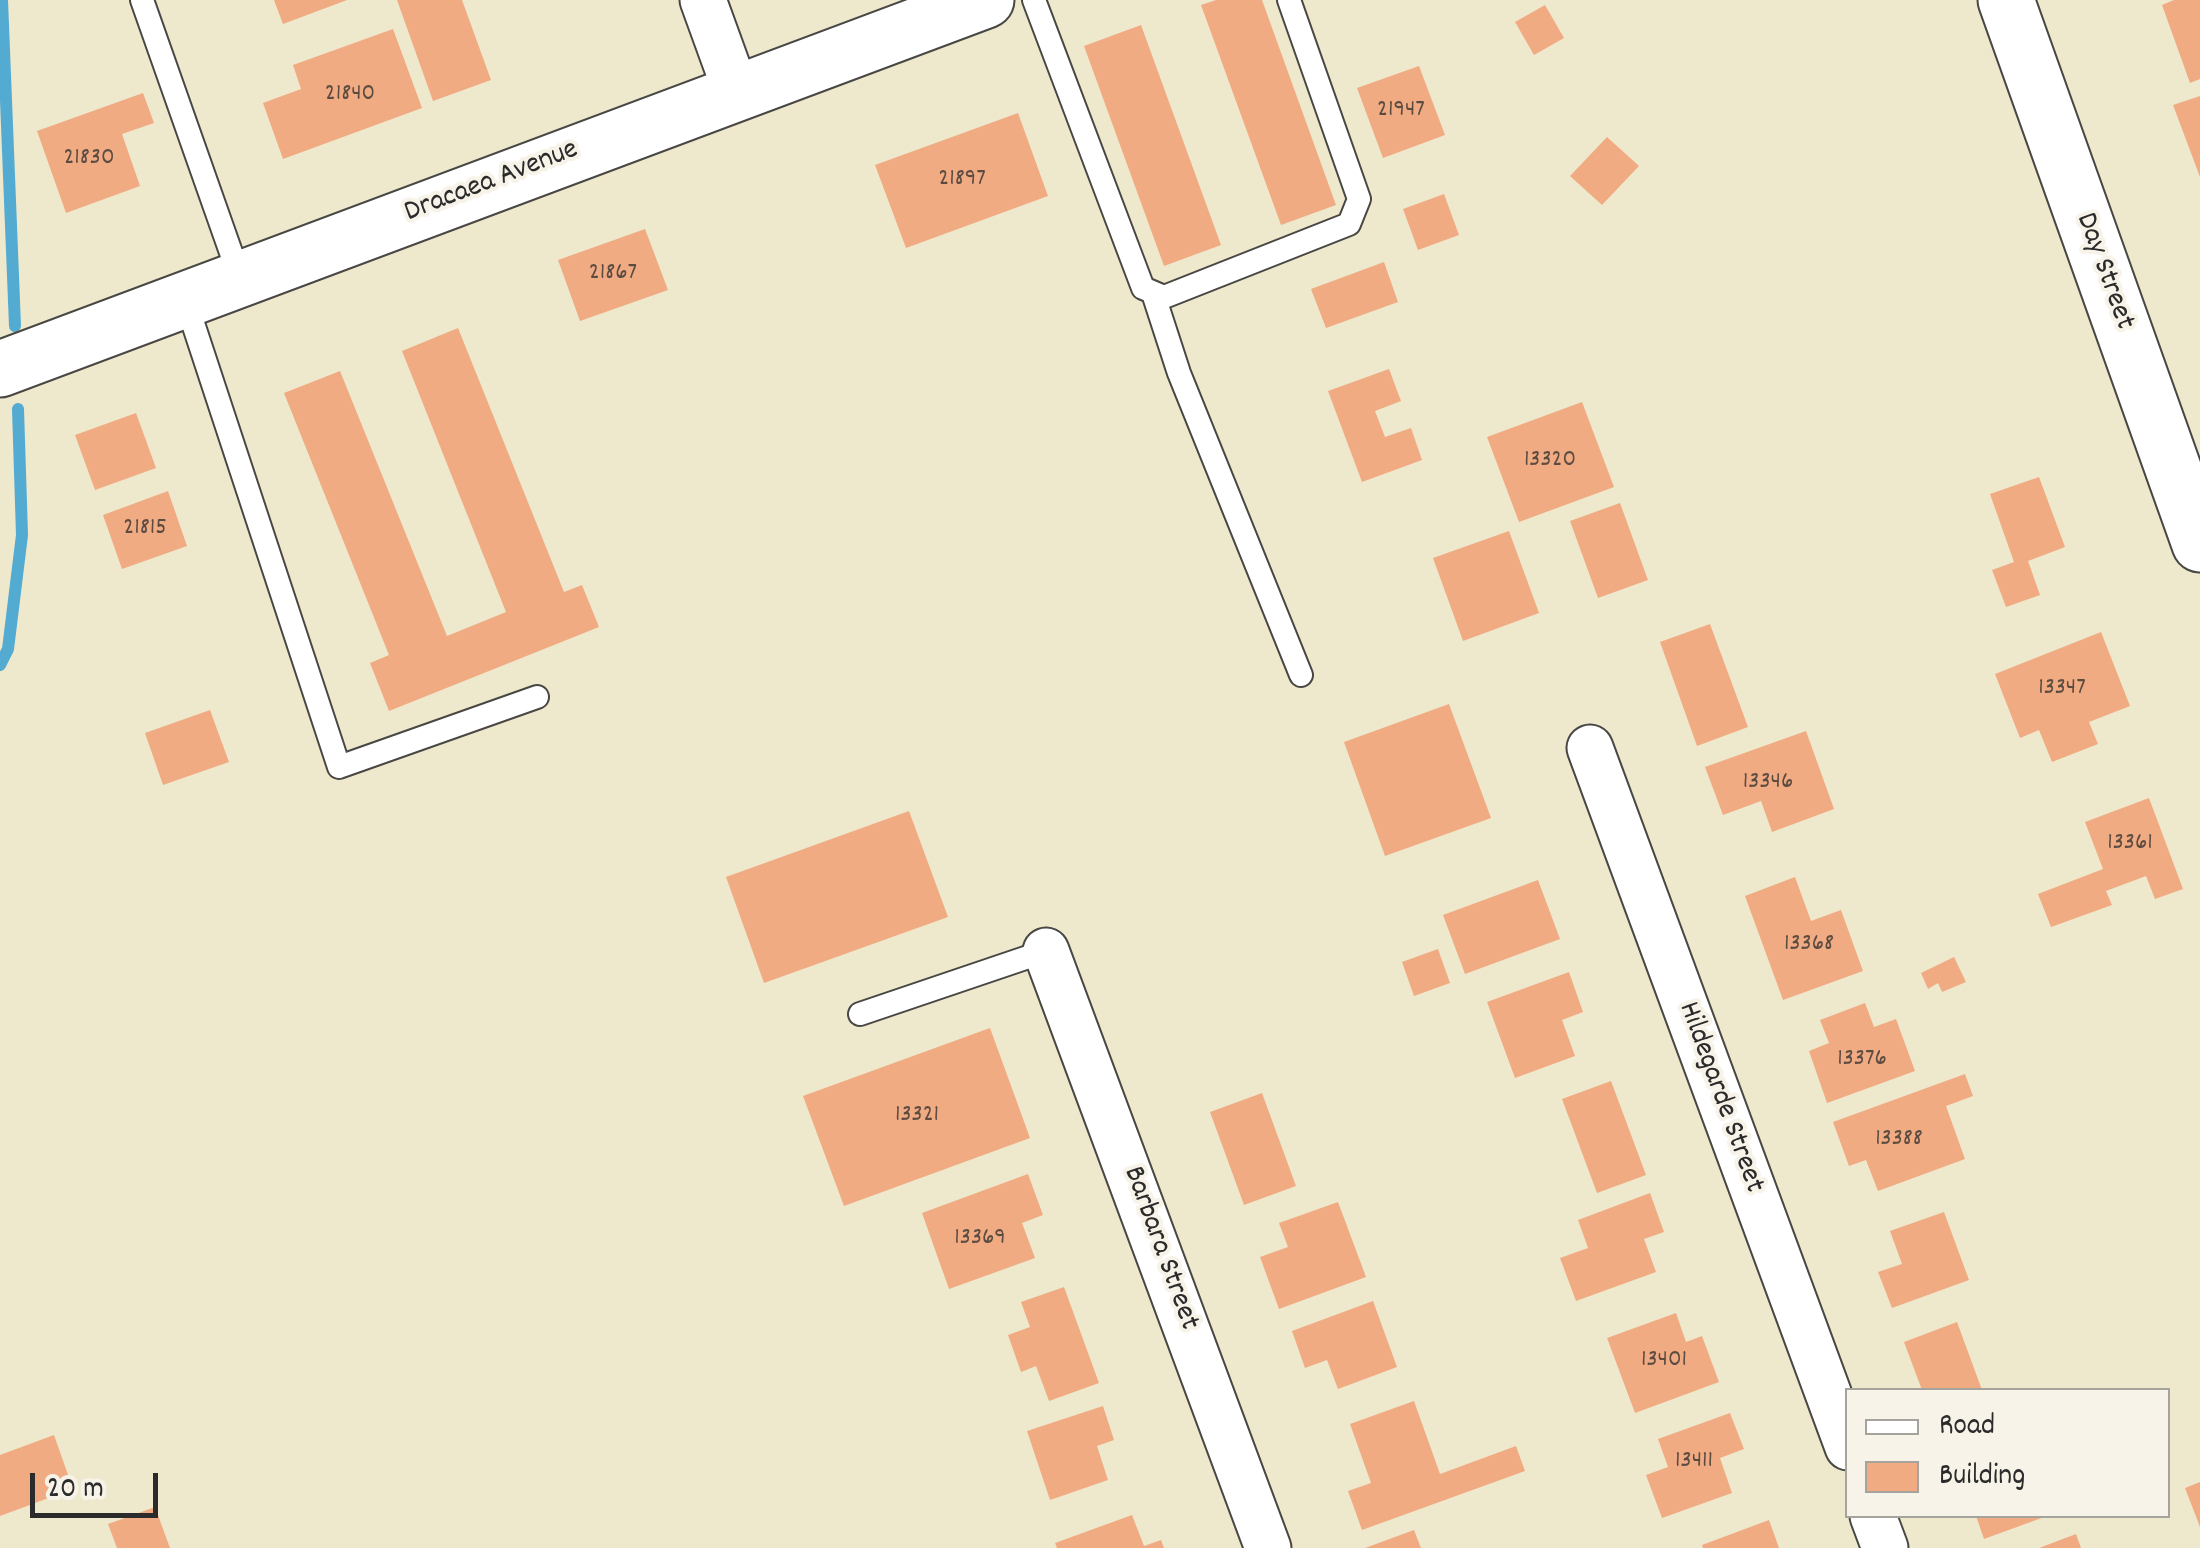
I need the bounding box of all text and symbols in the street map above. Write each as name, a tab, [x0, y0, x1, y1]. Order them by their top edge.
house number: 21840	[325, 81, 375, 111]
house number: 21947	[1377, 97, 1425, 127]
street label: Dracaea Avenue	[400, 133, 584, 233]
house number: 21830	[63, 145, 115, 175]
house number: 21897	[938, 166, 986, 196]
street label: Day Street	[2065, 209, 2141, 335]
house number: 21867	[589, 260, 637, 290]
house number: 13320	[1524, 447, 1576, 477]
house number: 21815	[123, 515, 167, 545]
house number: 13347	[2038, 675, 2086, 705]
house number: 13346	[1743, 769, 1793, 799]
house number: 13361	[2107, 830, 2153, 860]
house number: 13368	[1784, 931, 1834, 961]
street label: Hildegarde Street	[1668, 998, 1770, 1198]
house number: 13376	[1837, 1046, 1887, 1076]
house number: 13321	[895, 1102, 939, 1132]
house number: 13388	[1875, 1126, 1923, 1156]
street label: Barbara Street	[1113, 1162, 1205, 1336]
house number: 13369	[954, 1225, 1006, 1255]
house number: 13401	[1641, 1347, 1687, 1377]
legend	[1845, 1388, 2170, 1518]
text: Road	[1939, 1406, 1995, 1449]
house number: 13411	[1675, 1448, 1713, 1478]
scale bar	[35, 1453, 162, 1515]
text: Building	[1939, 1456, 2025, 1499]
text: 20 m	[47, 1469, 104, 1512]

